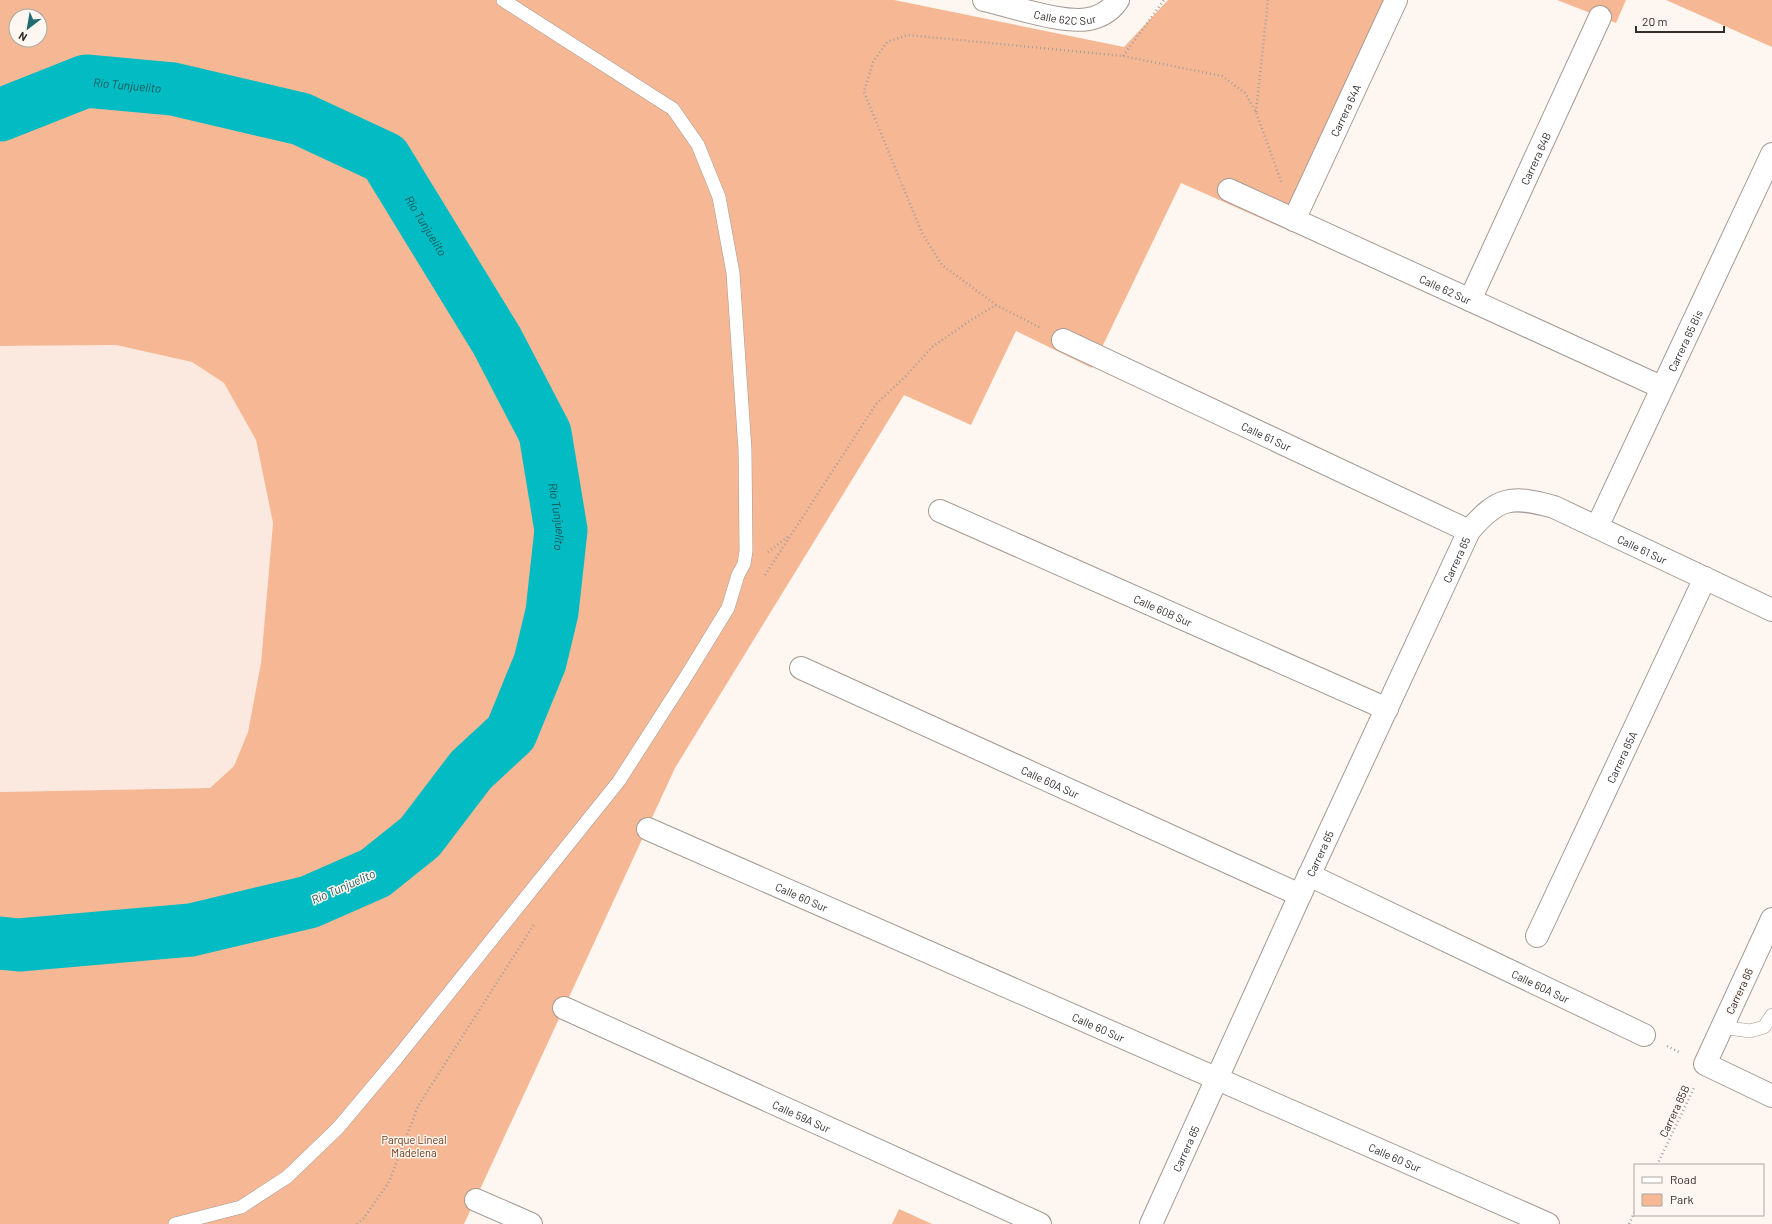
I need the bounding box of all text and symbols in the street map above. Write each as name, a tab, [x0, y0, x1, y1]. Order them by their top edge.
street label: Calle 62C Sur	[1033, 7, 1097, 26]
north arrow	[8, 8, 48, 48]
scale bar	[1636, 8, 1724, 34]
text: 20 m	[1642, 14, 1668, 28]
text: N	[16, 30, 29, 44]
water label: Río Tunjuelito	[93, 75, 162, 95]
street label: Carrera 64A	[1327, 82, 1363, 139]
street label: Carrera 64B	[1517, 130, 1553, 187]
water label: Río Tunjuelito	[402, 193, 450, 258]
street label: Calle 62 Sur	[1418, 271, 1473, 306]
street label: Carrera 65 Bis	[1665, 308, 1704, 373]
street label: Calle 61 Sur	[1240, 419, 1293, 453]
water label: Río Tunjuelito	[546, 482, 568, 551]
street label: Calle 61 Sur	[1616, 532, 1669, 566]
street label: Carrera 65	[1439, 534, 1472, 585]
street label: Calle 60B Sur	[1132, 591, 1194, 628]
street label: Carrera 65A	[1603, 728, 1639, 785]
street label: Calle 60A Sur	[1019, 763, 1082, 800]
street label: Carrera 65	[1303, 828, 1336, 878]
water label: Río Tunjuelito	[309, 866, 377, 906]
street label: Calle 60 Sur	[774, 879, 830, 914]
street label: Calle 60A Sur	[1510, 966, 1572, 1005]
street label: Carrera 66	[1723, 966, 1755, 1016]
street label: Calle 60 Sur	[1070, 1010, 1127, 1044]
street label: Carrera 65B	[1656, 1083, 1692, 1139]
street label: Calle 59A Sur	[771, 1097, 833, 1135]
street label: Carrera 65	[1169, 1123, 1201, 1173]
park label: Parque Lineal Madelena	[382, 1133, 446, 1159]
street label: Calle 60 Sur	[1367, 1140, 1423, 1174]
legend	[1634, 1164, 1764, 1216]
text: Road	[1670, 1172, 1697, 1186]
text: Park	[1670, 1192, 1694, 1206]

